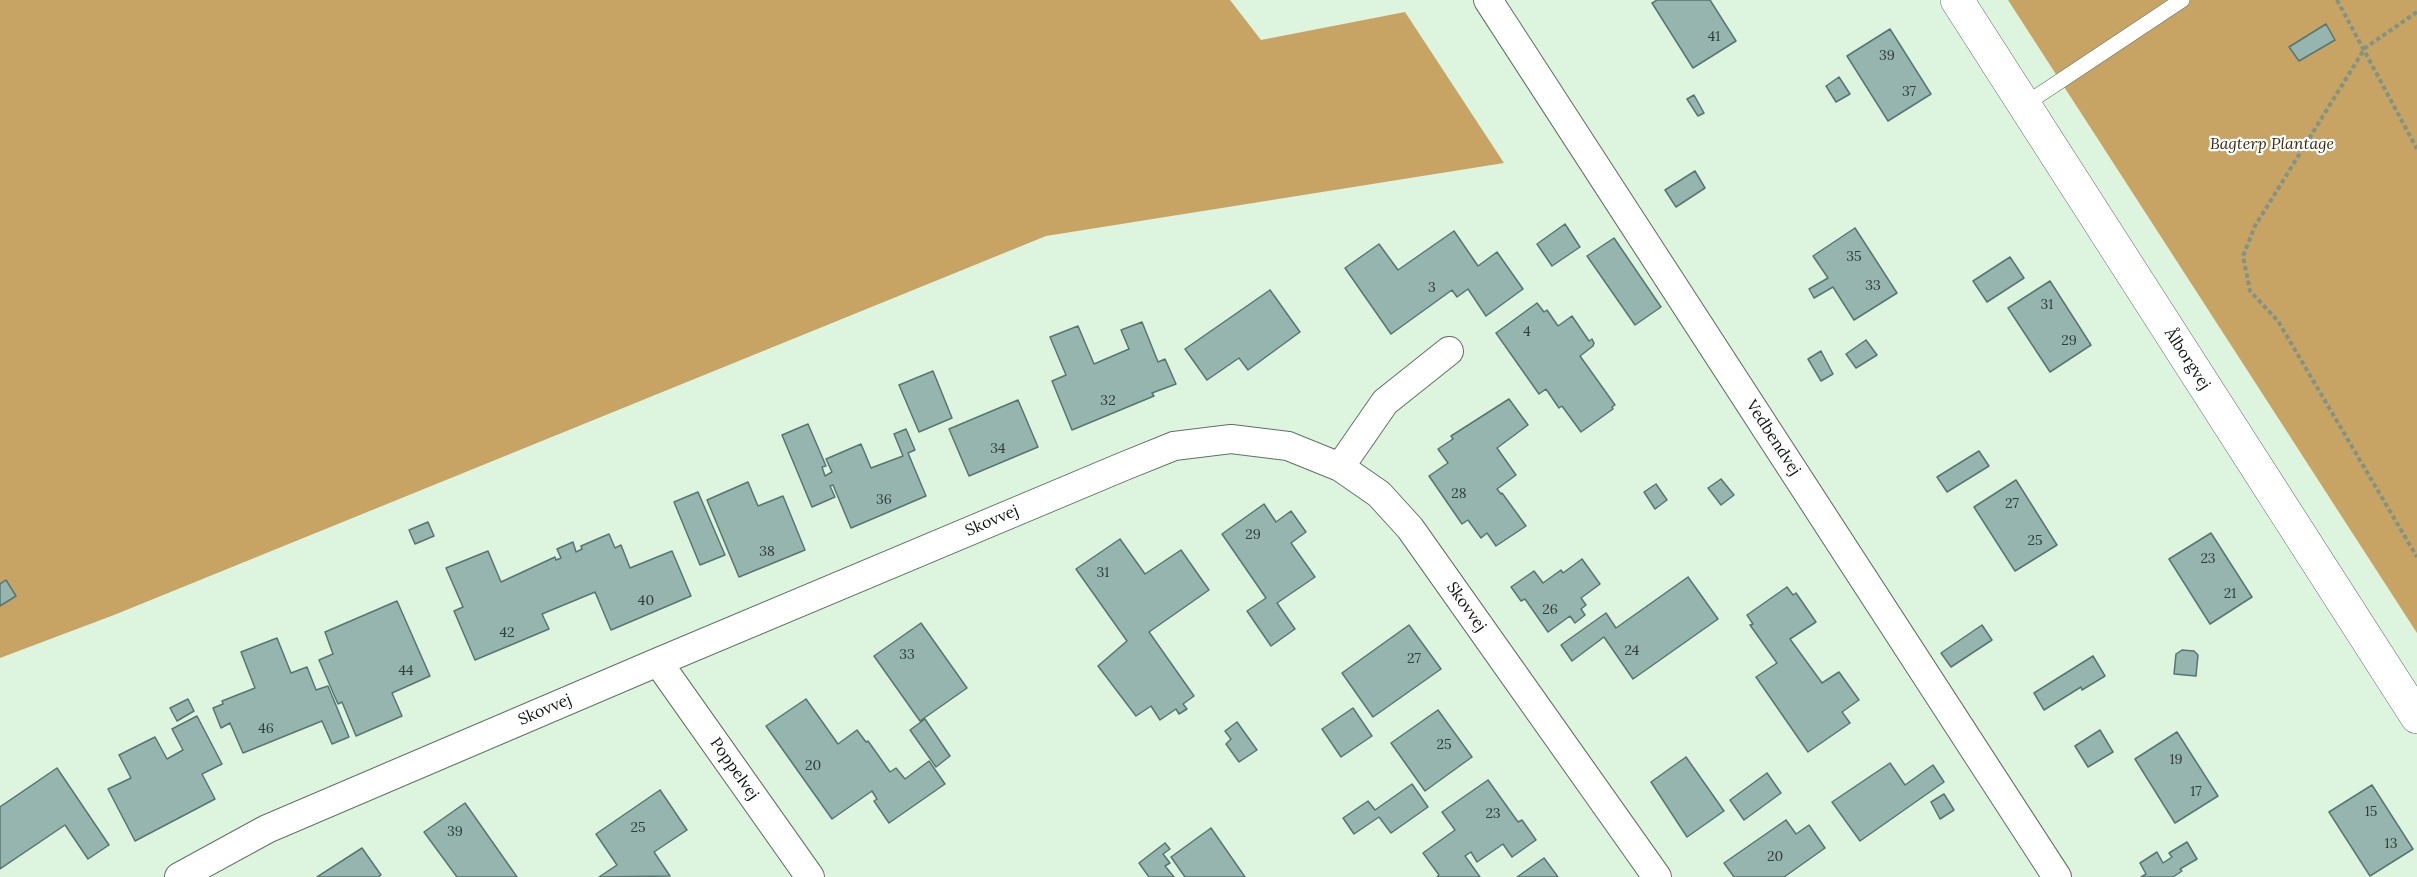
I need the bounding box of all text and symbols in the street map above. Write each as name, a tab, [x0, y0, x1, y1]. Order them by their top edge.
house number: 41	[1708, 29, 1720, 45]
house number: 39	[1879, 48, 1895, 64]
house number: 37	[1902, 84, 1916, 100]
park label: Bagterp Plantage	[2210, 134, 2334, 154]
house number: 35	[1846, 249, 1862, 265]
house number: 33	[1865, 278, 1881, 294]
house number: 3	[1428, 280, 1436, 296]
house number: 31	[2041, 297, 2053, 313]
house number: 4	[1523, 324, 1531, 340]
street label: Ålborgvej	[2160, 325, 2214, 393]
house number: 29	[2061, 333, 2077, 349]
house number: 32	[1100, 393, 1116, 409]
street label: Vedbendvej	[1742, 397, 1804, 479]
house number: 34	[990, 441, 1006, 457]
house number: 28	[1451, 486, 1467, 502]
house number: 36	[876, 492, 892, 508]
house number: 27	[2005, 496, 2019, 512]
street label: Skovvej	[962, 501, 1022, 541]
house number: 29	[1245, 527, 1261, 543]
house number: 25	[2027, 533, 2043, 549]
house number: 38	[759, 544, 775, 560]
house number: 23	[2200, 551, 2216, 567]
house number: 31	[1097, 565, 1109, 581]
street label: Skovvej	[1442, 579, 1490, 635]
house number: 21	[2224, 586, 2236, 602]
house number: 40	[638, 593, 654, 609]
house number: 26	[1542, 602, 1558, 618]
house number: 42	[499, 625, 515, 641]
house number: 24	[1625, 643, 1639, 659]
house number: 33	[899, 647, 915, 663]
house number: 27	[1407, 651, 1421, 667]
house number: 44	[398, 663, 414, 679]
street label: Skovvej	[515, 690, 575, 730]
house number: 46	[258, 721, 274, 737]
street label: Poppelvej	[706, 734, 762, 804]
house number: 25	[1436, 737, 1452, 753]
house number: 19	[2169, 752, 2183, 768]
house number: 20	[805, 758, 821, 774]
house number: 17	[2190, 784, 2202, 800]
house number: 15	[2365, 804, 2377, 820]
house number: 23	[1485, 806, 1501, 822]
house number: 25	[630, 820, 646, 836]
house number: 39	[447, 824, 463, 840]
house number: 13	[2385, 836, 2397, 852]
house number: 20	[1767, 849, 1783, 865]

